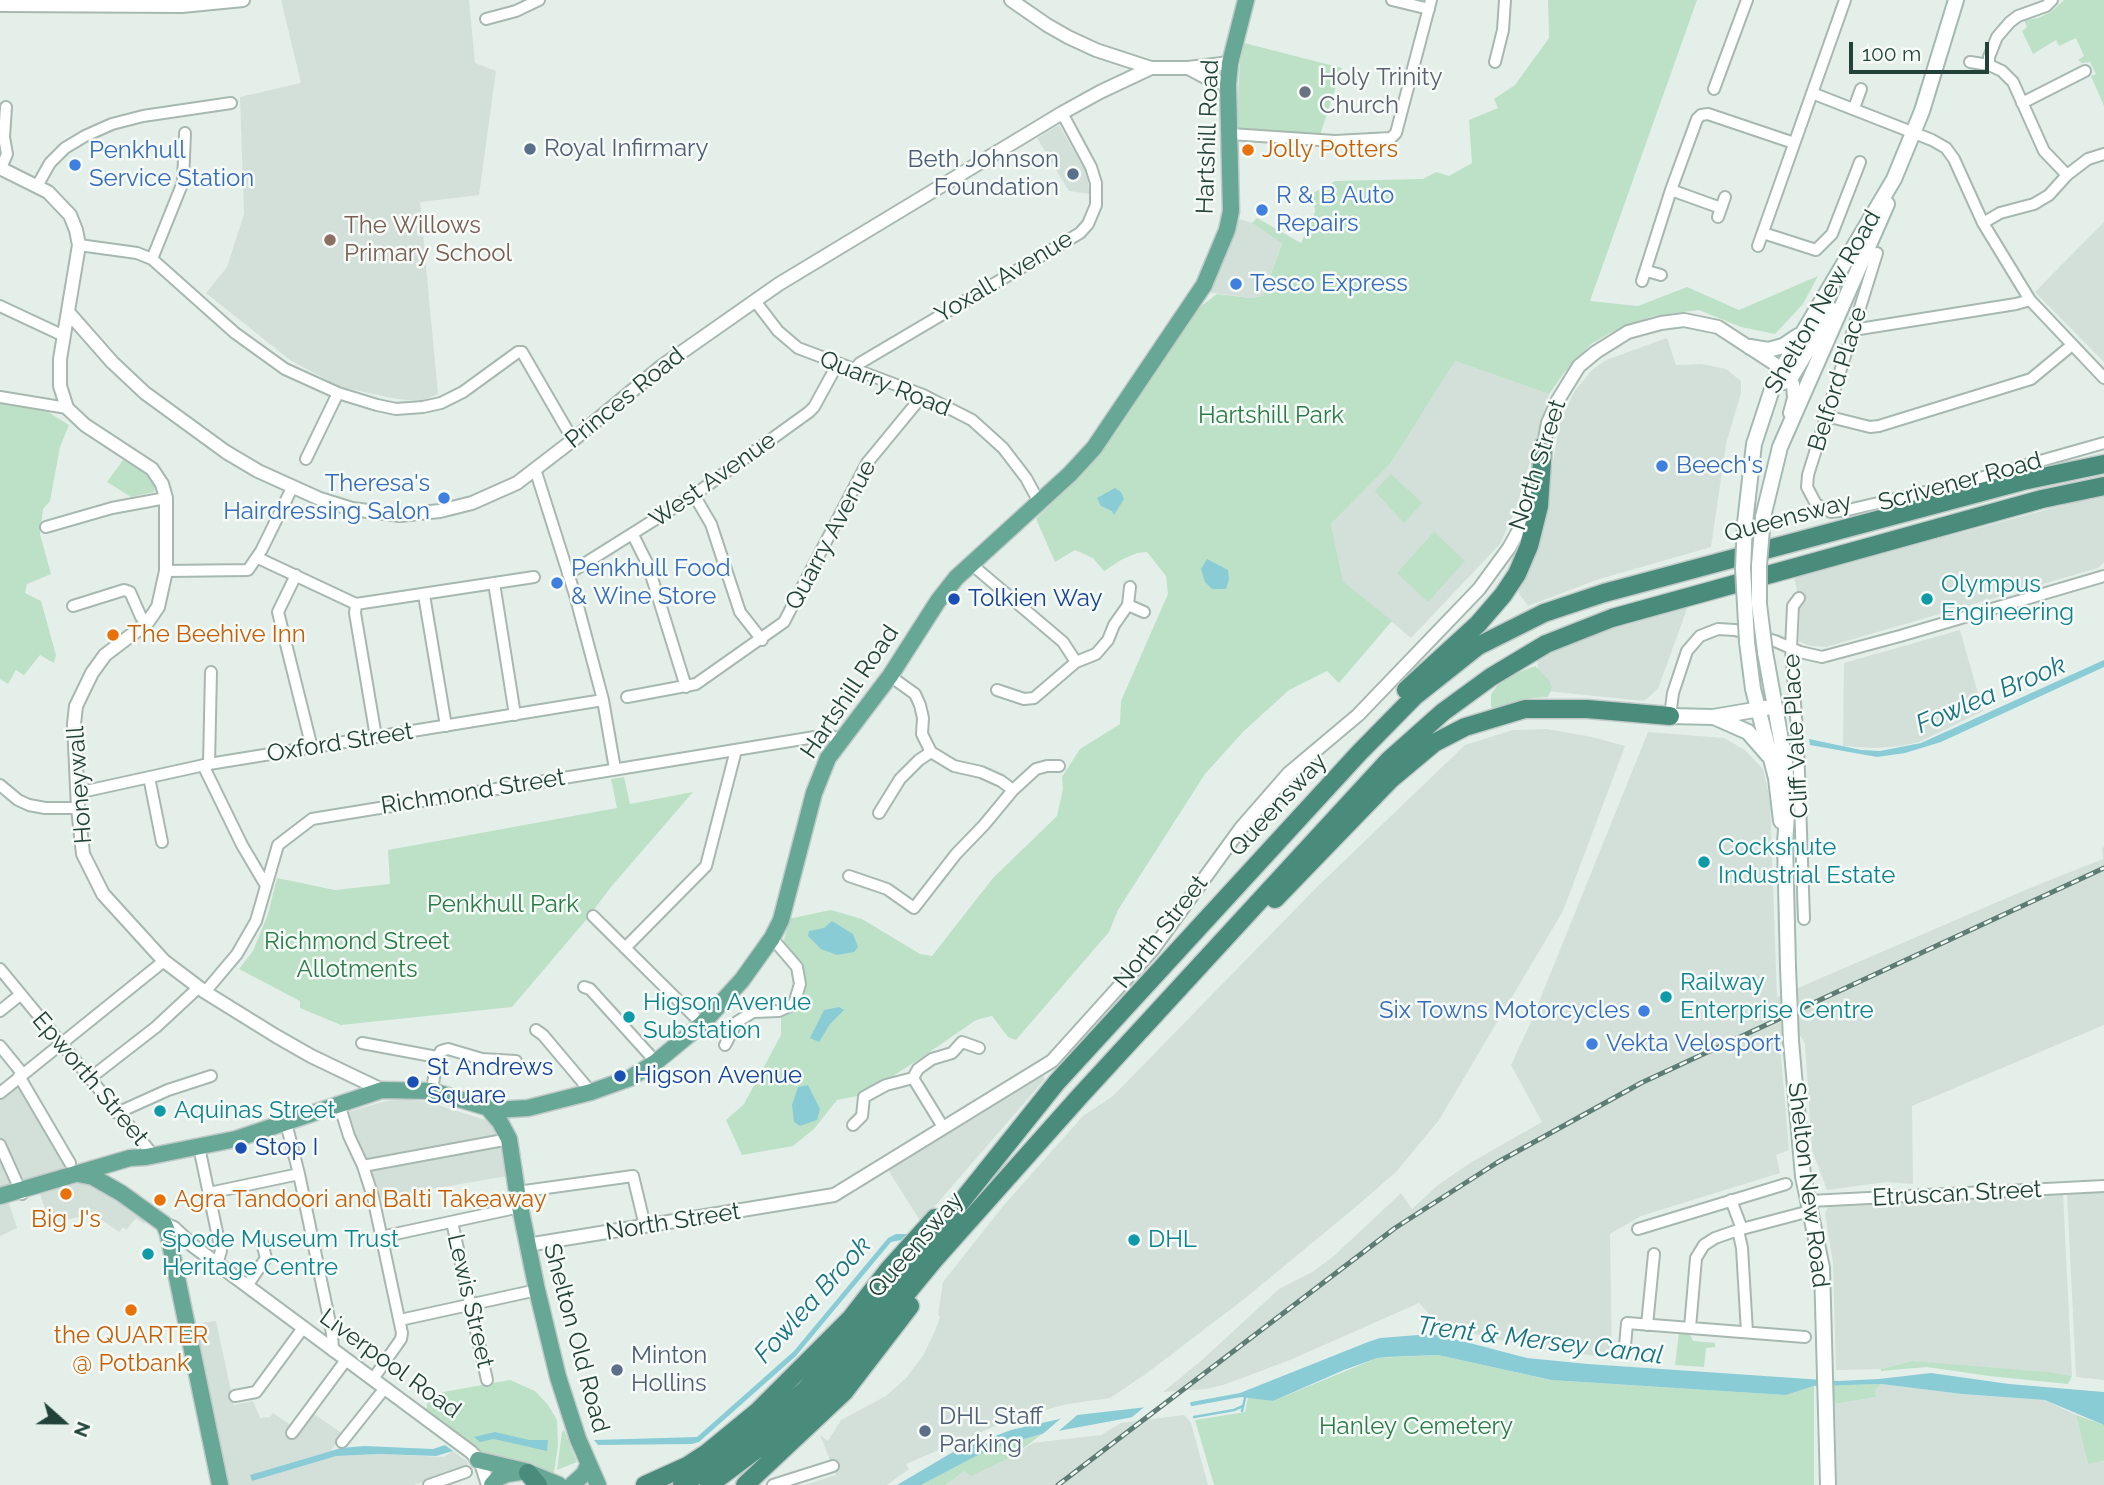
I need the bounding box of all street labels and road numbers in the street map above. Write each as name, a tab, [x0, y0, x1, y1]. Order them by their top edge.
street label: Hartshill Road	[1191, 59, 1225, 215]
street label: Shelton New Road	[1759, 205, 1887, 399]
street label: Yoxall Avenue	[930, 225, 1078, 329]
street label: Belford Place	[1802, 303, 1874, 455]
street label: Princes Road	[560, 341, 690, 455]
street label: Quarry Road	[815, 345, 955, 423]
street label: North Street	[1503, 396, 1573, 534]
street label: West Avenue	[644, 426, 782, 534]
street label: Scrivener Road	[1875, 446, 2045, 518]
street label: Quarry Avenue	[779, 455, 883, 615]
street label: Queensway	[1721, 487, 1855, 549]
street label: Hartshill Road	[795, 620, 905, 764]
street label: Cliff Vale Place	[1777, 653, 1815, 819]
street label: Oxford Street	[265, 717, 415, 769]
street label: Honeywall	[62, 725, 98, 845]
street label: Queensway	[1223, 747, 1333, 863]
street label: Richmond Street	[379, 763, 567, 821]
street label: North Street	[1108, 870, 1214, 994]
street label: Epworth Street	[26, 1006, 154, 1152]
street label: Shelton New Road	[1781, 1081, 1835, 1289]
street label: Etruscan Street	[1872, 1175, 2042, 1213]
street label: Queensway	[862, 1186, 970, 1304]
street label: North Street	[604, 1197, 742, 1247]
street label: Lewis Street	[441, 1231, 499, 1371]
street label: Shelton Old Road	[537, 1240, 615, 1436]
street label: Liverpool Road	[314, 1303, 466, 1425]

